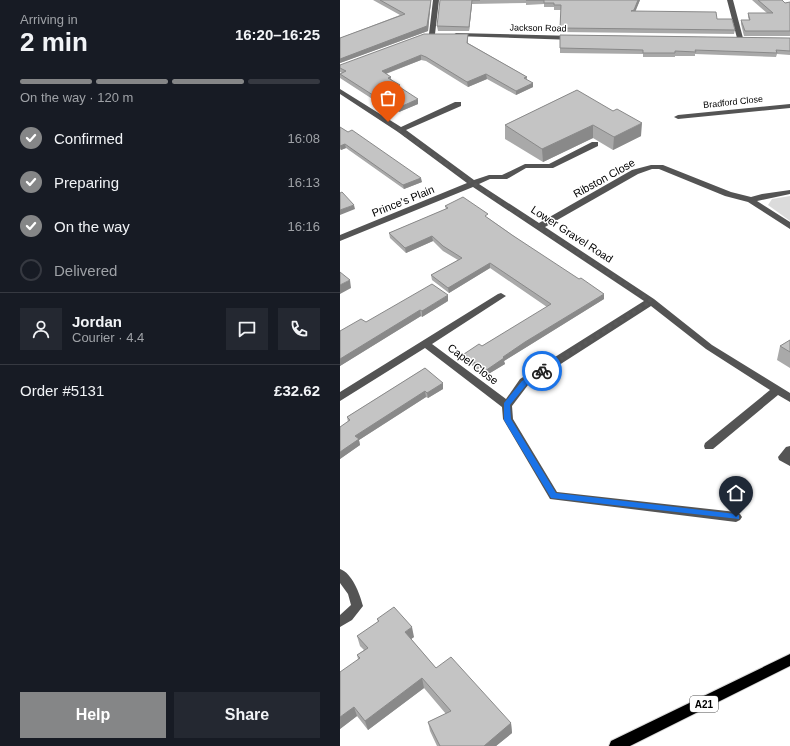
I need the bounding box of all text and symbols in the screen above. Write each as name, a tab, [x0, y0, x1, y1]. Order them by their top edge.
text: Arriving in	[20, 12, 78, 27]
street label: Jackson Road	[509, 23, 567, 33]
text: 16:20–16:25	[235, 26, 320, 43]
text: 2 min	[20, 27, 88, 57]
pin	[371, 81, 405, 122]
icon: bag	[377, 87, 399, 109]
text: On the way · 120 m	[20, 90, 133, 105]
street label: Bradford Close	[703, 94, 763, 110]
icon: check	[20, 127, 42, 149]
text: Confirmed	[54, 130, 123, 147]
text: 16:08	[287, 131, 320, 146]
street label: Ribston Close	[571, 156, 637, 200]
icon: check	[20, 171, 42, 193]
text: Preparing	[54, 174, 119, 191]
text: 16:13	[287, 175, 320, 190]
street label: Prince's Plain	[370, 183, 436, 219]
street label: Lower Gravel Road	[529, 203, 615, 265]
icon: check	[20, 215, 42, 237]
text: On the way	[54, 218, 130, 235]
text: 16:16	[287, 219, 320, 234]
text: Delivered	[54, 262, 117, 279]
button: person	[20, 308, 62, 350]
button: chat	[226, 308, 268, 350]
button: phone	[278, 308, 320, 350]
text: Jordan	[72, 313, 122, 330]
text: Courier · 4.4	[72, 330, 144, 345]
street label: Capel Close	[445, 341, 501, 387]
courier	[522, 351, 562, 391]
icon: bike	[531, 360, 553, 382]
text: Order #5131	[20, 382, 104, 399]
text: £32.62	[274, 382, 320, 399]
pin	[719, 476, 753, 517]
icon: home	[725, 482, 747, 504]
button: Help	[20, 692, 166, 738]
button: Share	[174, 692, 320, 738]
road number: A21	[690, 696, 718, 712]

